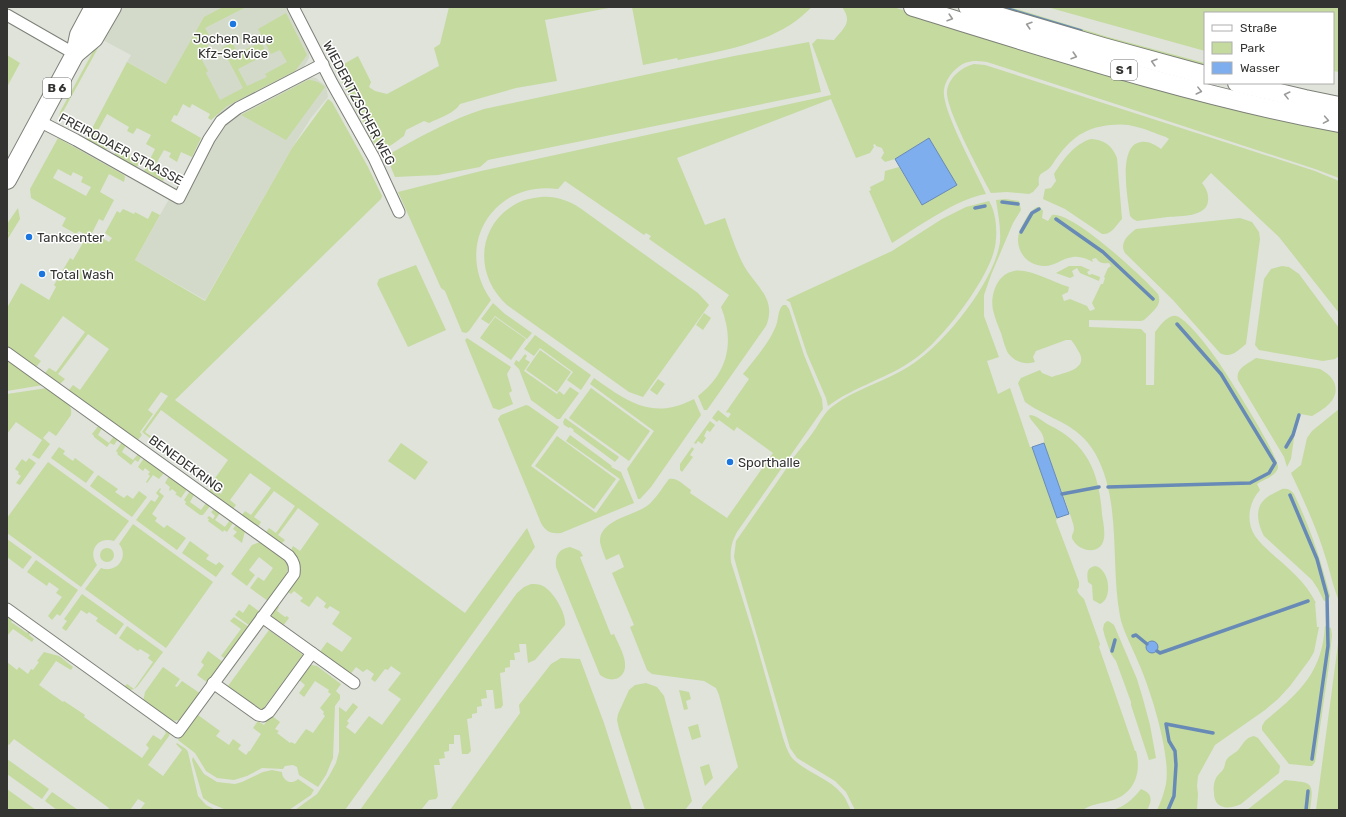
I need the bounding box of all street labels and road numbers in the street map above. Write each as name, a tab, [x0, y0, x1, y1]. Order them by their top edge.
street label: WIEDERITZSCHER WEG	[320, 38, 398, 168]
road number: S 1	[1111, 60, 1137, 80]
road number: B 6	[43, 78, 71, 98]
street label: FREIRODAER STRASSE	[56, 110, 186, 188]
street label: BENEDEKRING	[146, 432, 226, 496]

